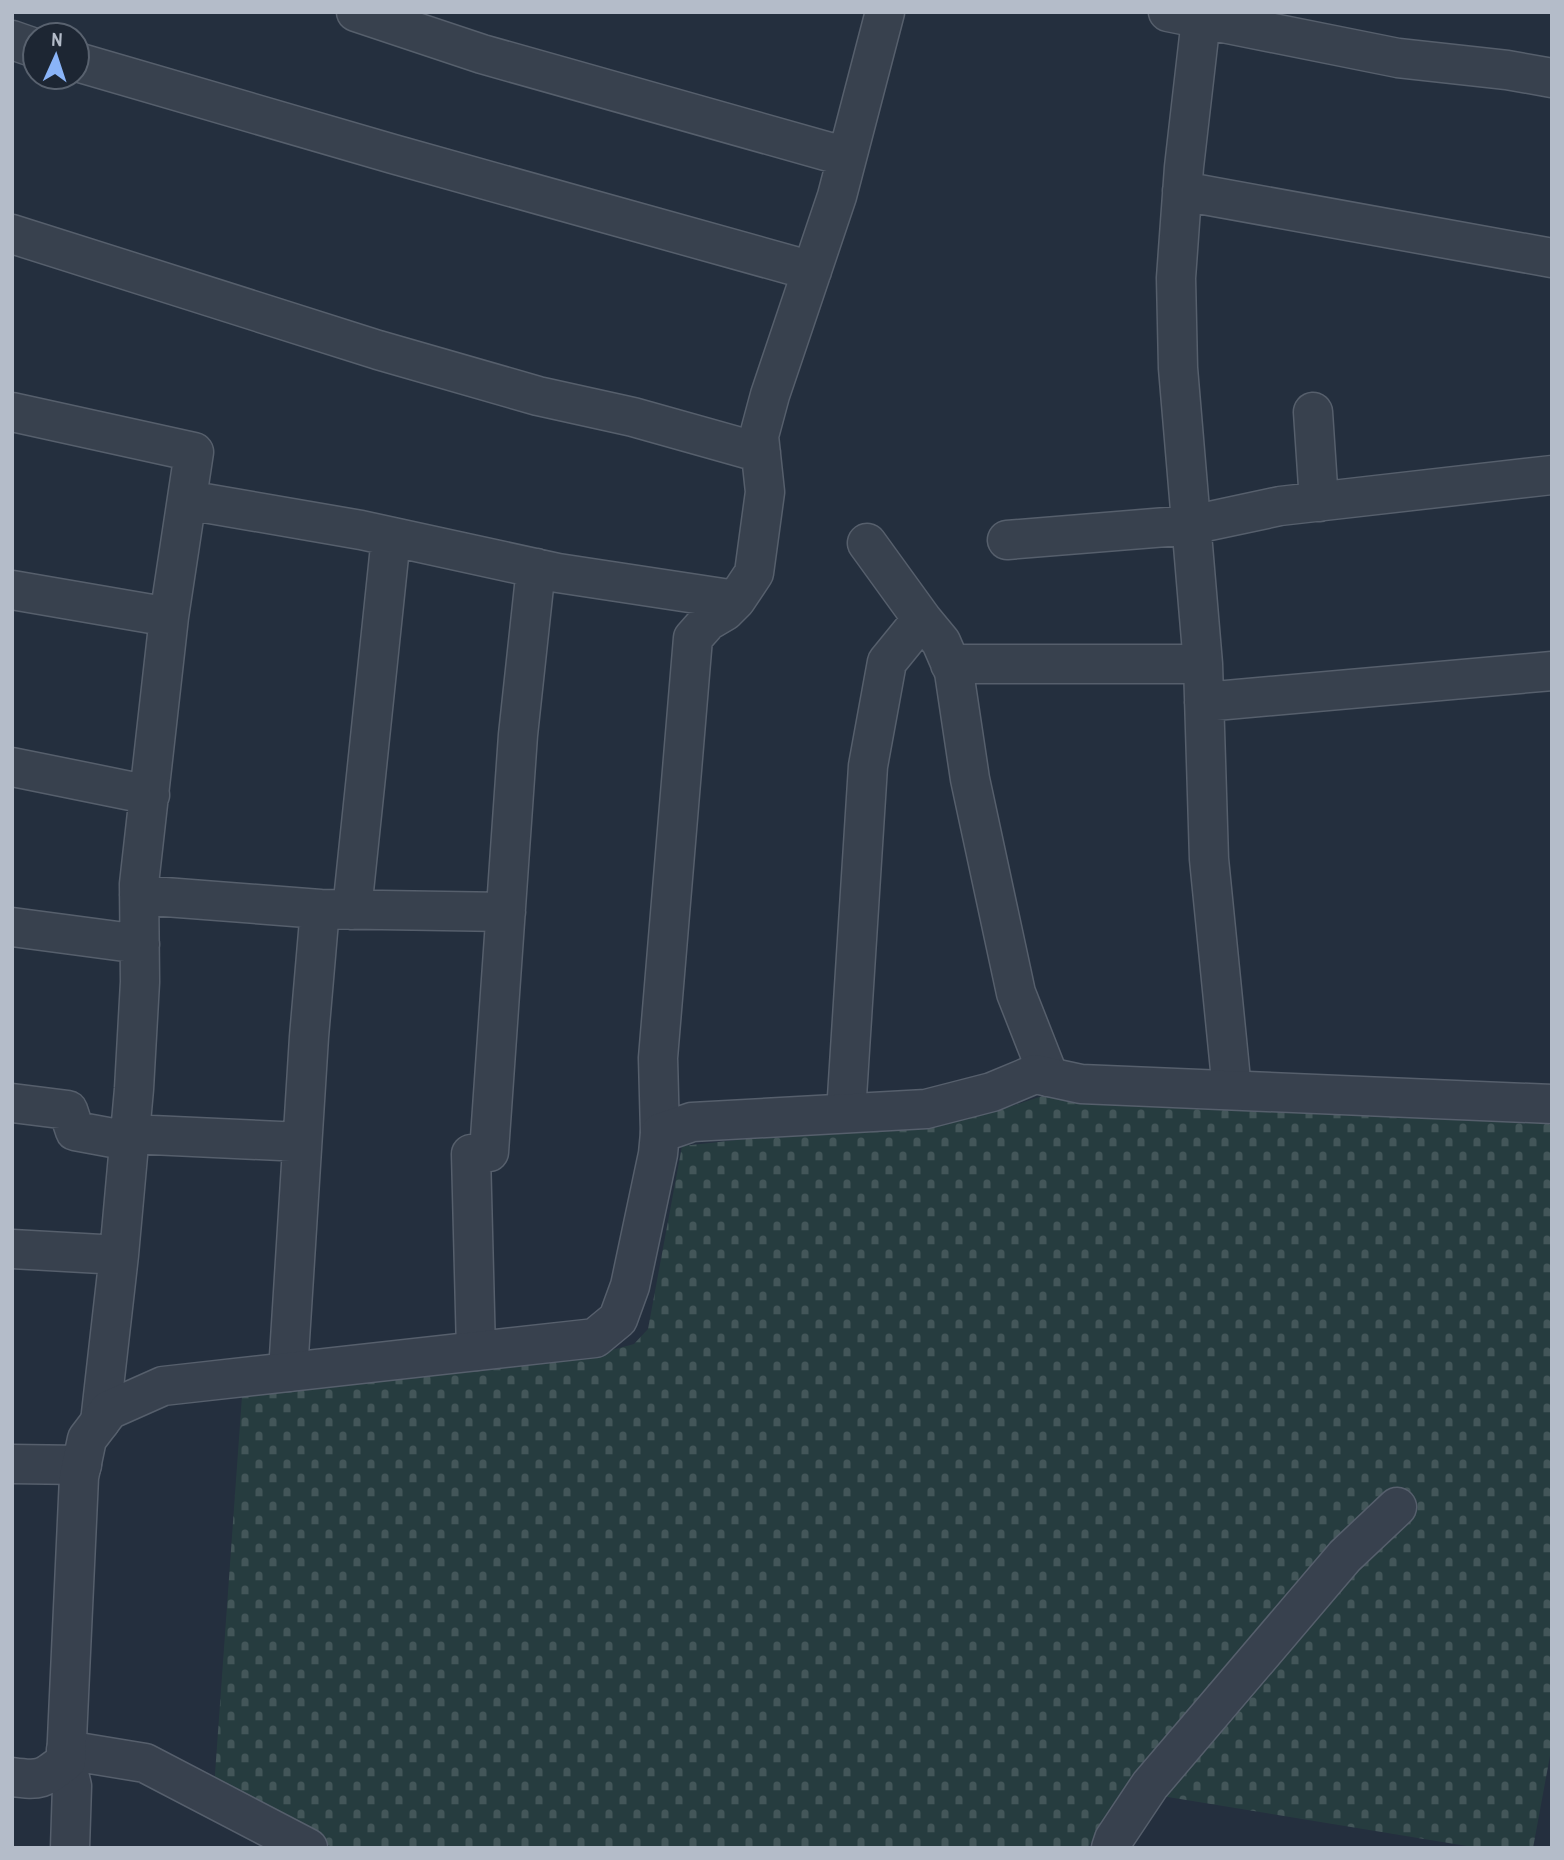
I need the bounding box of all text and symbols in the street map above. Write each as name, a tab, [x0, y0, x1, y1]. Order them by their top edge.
north arrow	[21, 21, 91, 91]
text: N	[51, 26, 63, 52]

